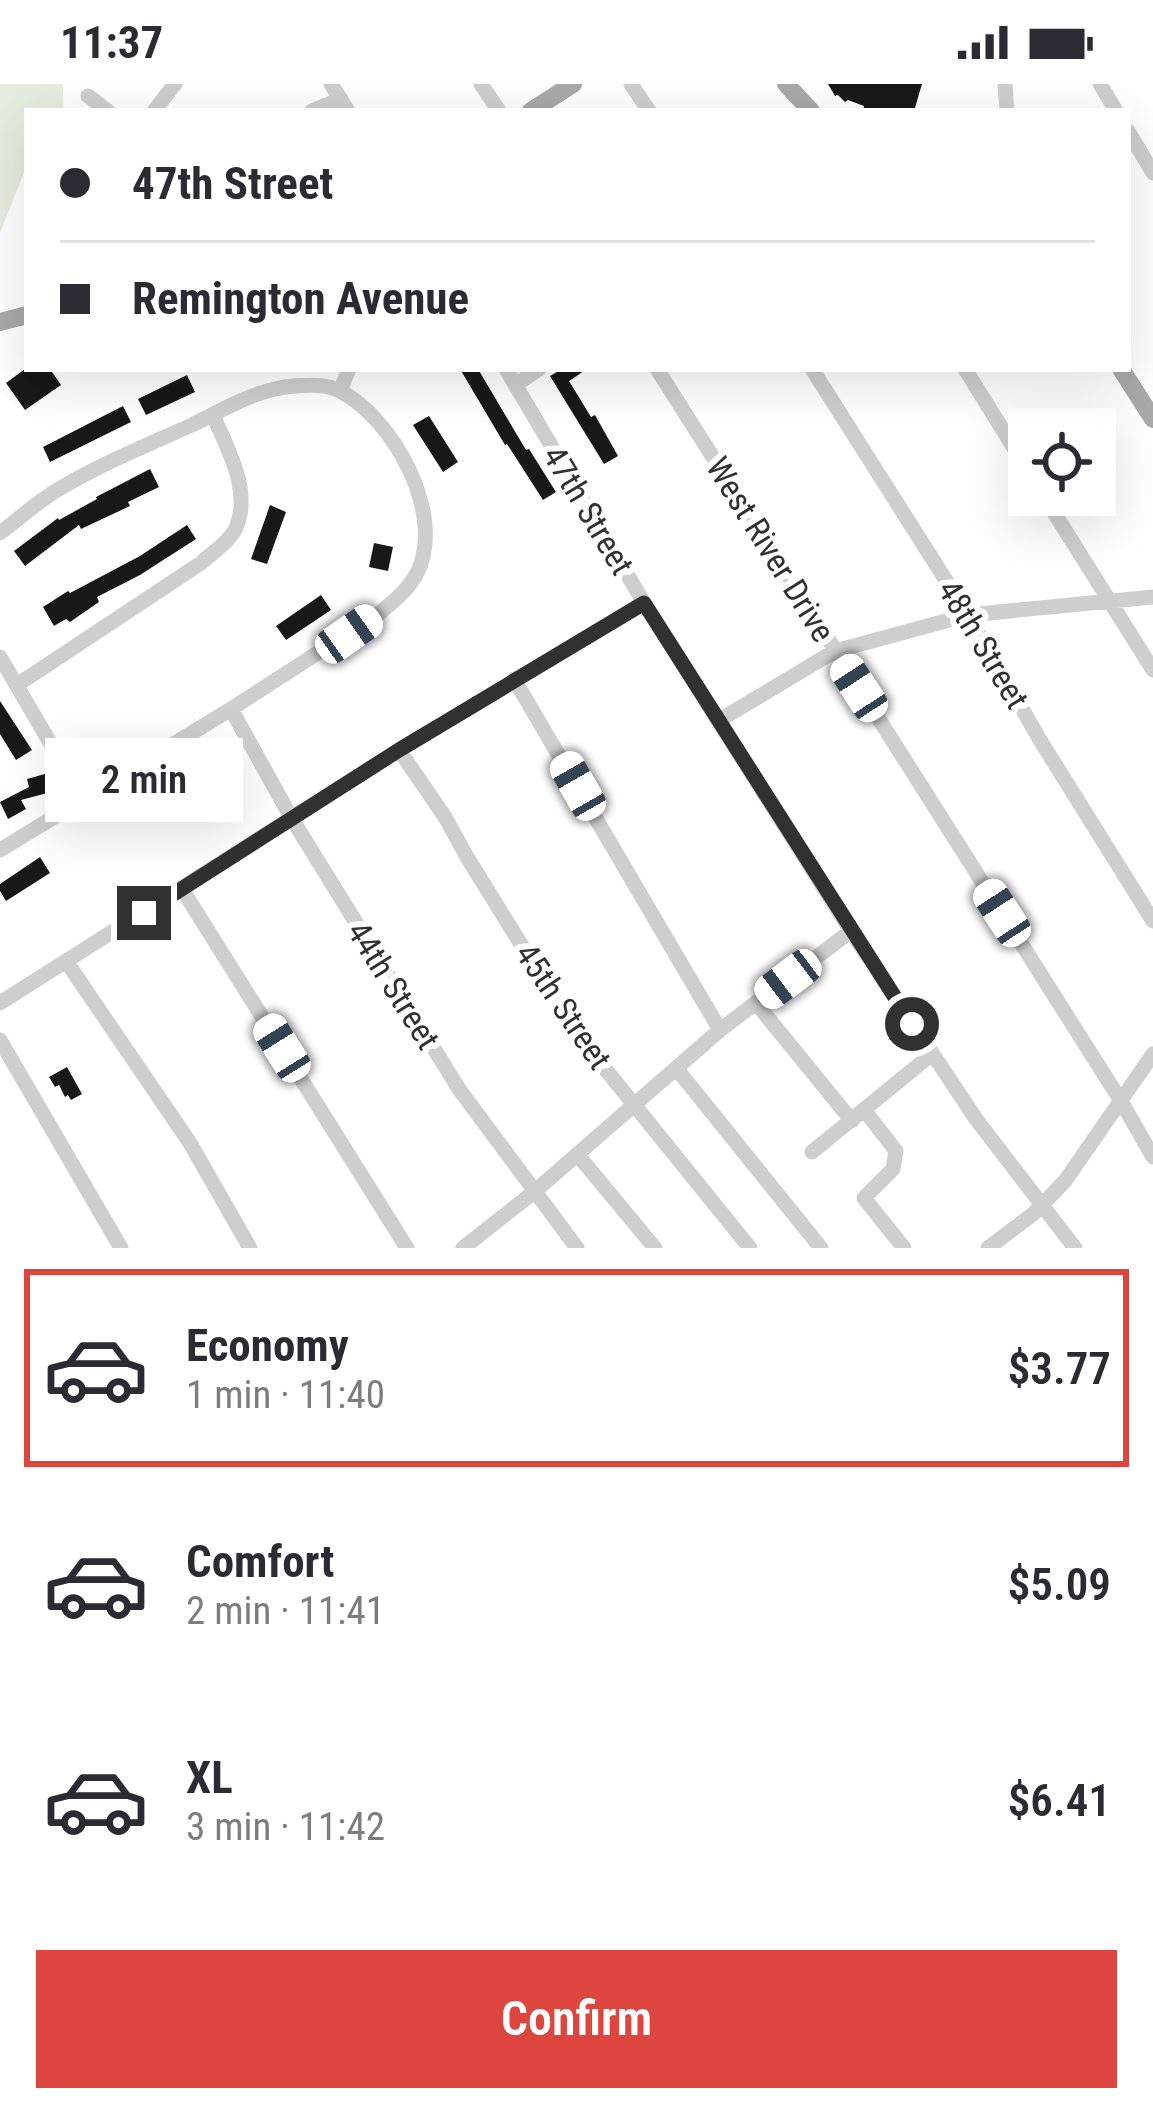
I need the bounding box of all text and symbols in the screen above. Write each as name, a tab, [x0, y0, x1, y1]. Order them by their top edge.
text: 11:37	[60, 16, 163, 69]
text: 47th Street	[132, 157, 333, 210]
text: Remington Avenue	[132, 272, 469, 325]
map controls	[1008, 408, 1116, 516]
button: locate	[1008, 408, 1116, 516]
street label: 47th Street	[535, 439, 642, 582]
street label: West River Drive	[698, 450, 843, 649]
street label: 48th Street	[930, 573, 1037, 716]
car	[309, 599, 389, 669]
car	[824, 648, 894, 728]
callout: 2 min	[45, 739, 243, 823]
car	[544, 746, 612, 826]
text: 2 min	[101, 757, 187, 803]
car	[967, 873, 1037, 953]
route end	[117, 886, 171, 940]
street label: 44th Street	[339, 914, 448, 1056]
street label: 45th Street	[507, 936, 620, 1077]
car	[748, 943, 828, 1015]
route start	[885, 997, 939, 1051]
car	[248, 1008, 316, 1088]
icon: car	[42, 1314, 150, 1422]
text: Economy	[186, 1319, 349, 1372]
text: $3.77	[1008, 1342, 1111, 1395]
text: 1 min · 11:40	[186, 1372, 385, 1418]
icon: car	[42, 1530, 150, 1638]
text: Comfort	[186, 1535, 334, 1588]
text: $5.09	[1008, 1558, 1111, 1611]
text: 2 min · 11:41	[186, 1588, 385, 1634]
icon: car	[42, 1746, 150, 1854]
text: XL	[186, 1751, 233, 1804]
text: $6.41	[1008, 1774, 1111, 1827]
text: 3 min · 11:42	[186, 1804, 385, 1850]
button: Confirm	[36, 1950, 1117, 2088]

